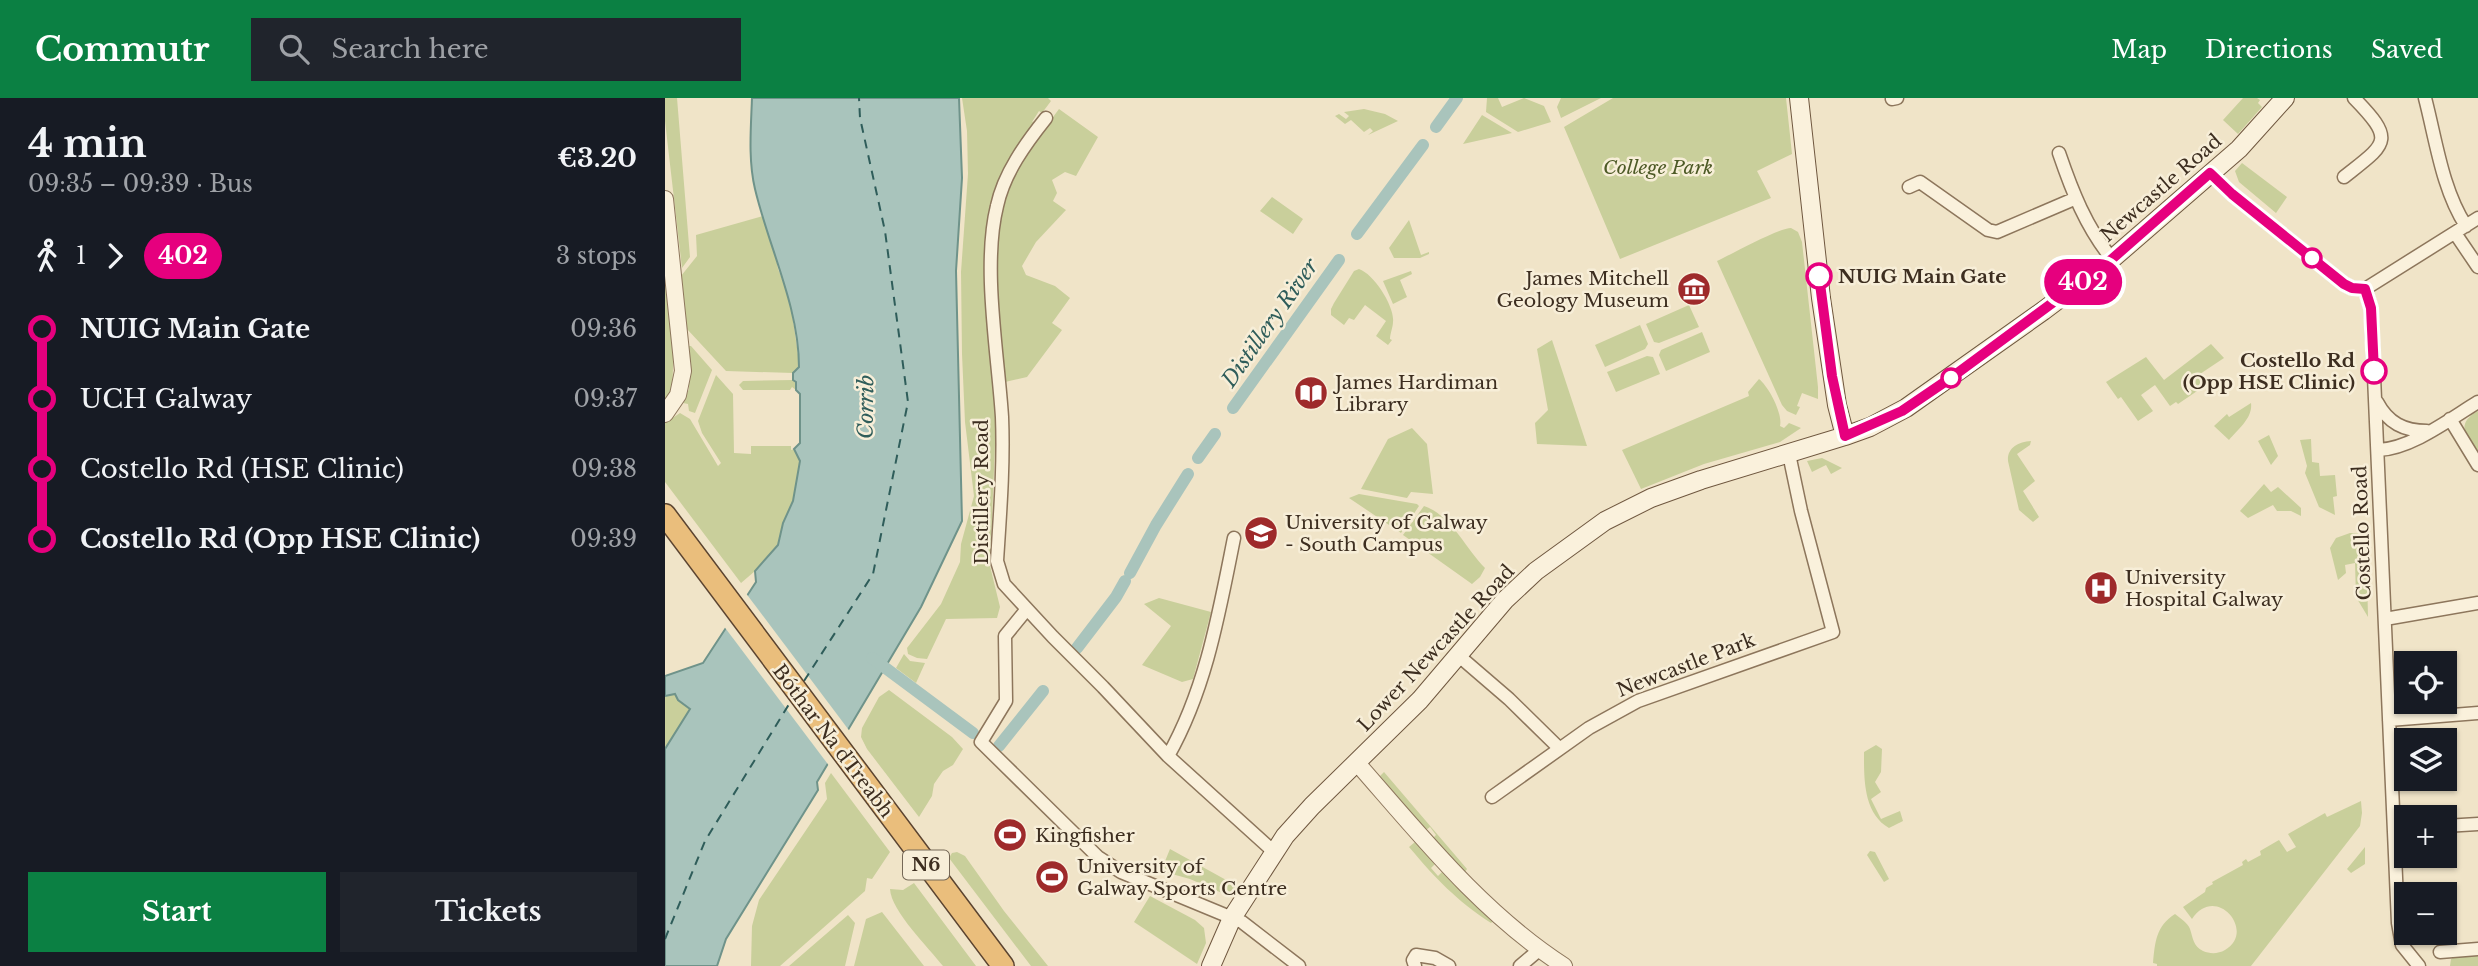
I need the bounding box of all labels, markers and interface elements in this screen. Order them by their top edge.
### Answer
search box [251,18,741,81]
text: Commutr [35,29,209,70]
icon: search [275,30,313,68]
text: Search here [331,33,489,65]
text: Map [2111,35,2167,64]
text: Directions [2205,35,2333,64]
text: Saved [2371,35,2443,64]
text: 4 min [28,120,147,167]
street label: Newcastle Road [2096,129,2226,247]
text: €3.20 [557,142,637,174]
park label: College Park [1603,156,1713,179]
text: 09:35 – 09:39 · Bus [28,170,253,198]
icon: walk [28,237,66,275]
icon: forward [96,237,134,275]
text: 402 [158,241,208,270]
text: 1 [76,242,86,270]
text: 3 stops [556,242,637,270]
unlabelled marker [2302,248,2322,268]
water label: Distillery River [1216,253,1325,393]
line badge: 402 [2043,259,2123,305]
marker: NUIG Main Gate [1806,263,1832,289]
place label: NUIG Main Gate [1838,265,2006,288]
place label: James Mitchell Geology Museum [1496,267,1669,312]
text: 402 [2058,267,2108,296]
museum icon: James Mitchell Geology Museum [1675,270,1713,308]
text: NUIG Main Gate [80,313,310,345]
text: 09:36 [570,315,637,343]
place label: Costello Rd (Opp HSE Clinic) [2183,349,2355,394]
marker: Costello Rd (Opp HSE Clinic) [2361,358,2387,384]
unlabelled marker [1941,368,1961,388]
place label: James Hardiman Library [1332,371,1498,416]
library icon: James Hardiman Library [1292,374,1330,412]
water label: Corrib [852,375,880,439]
text: UCH Galway [80,383,252,415]
text: 09:37 [574,385,637,413]
street label: Distillery Road [970,419,993,565]
text: Costello Rd (HSE Clinic) [80,453,404,485]
text: 09:38 [571,455,637,483]
street label: Costello Road [2348,465,2376,601]
place label: University of Galway - South Campus [1285,511,1488,556]
school or university icon: University of Galway - South Campus [1242,514,1280,552]
text: Costello Rd (Opp HSE Clinic) [80,523,480,555]
text: 09:39 [570,525,637,553]
street label: Lower Newcastle Road [1353,560,1519,736]
place label: University Hospital Galway [2125,566,2283,611]
hospital icon: University Hospital Galway [2082,569,2120,607]
street label: Newcastle Park [1614,628,1759,702]
map controls [2394,651,2457,945]
button: locate [2394,651,2457,714]
street label: Bóthar Na dTreabh [768,660,898,822]
button: layers [2394,728,2457,791]
button: + [2394,805,2457,868]
sports icon: Kingfisher [991,816,1029,854]
place label: Kingfisher [1035,824,1135,847]
road number: N6 [903,850,949,880]
place label: University of Galway Sports Centre [1077,855,1287,900]
sports icon: University of Galway Sports Centre [1033,858,1071,896]
button: Start [28,872,326,952]
button: Tickets [340,872,637,952]
button: − [2394,882,2457,945]

